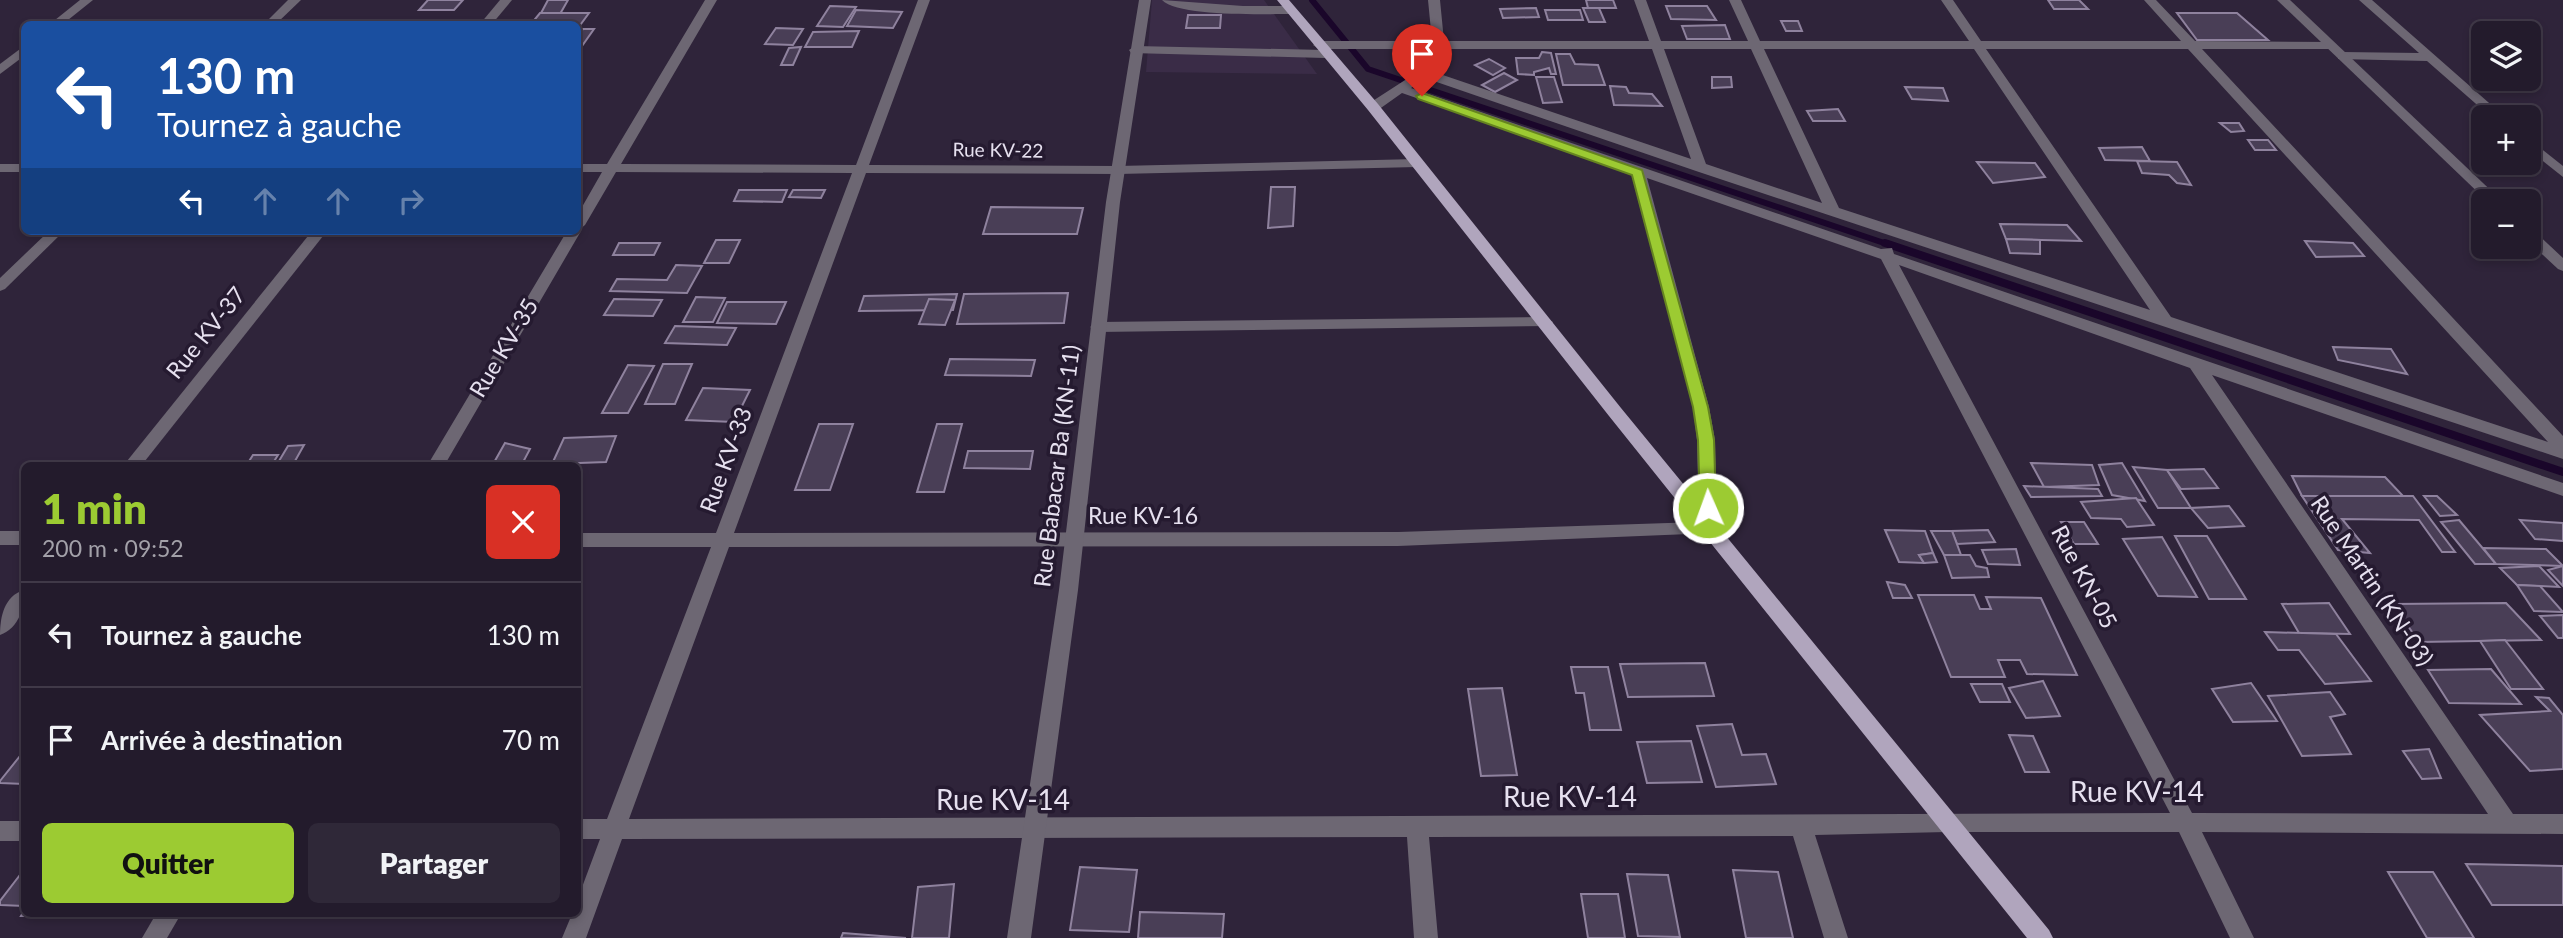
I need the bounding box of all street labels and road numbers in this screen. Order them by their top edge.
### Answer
street label: Rue KV-22 [952,137,1044,162]
street label: Rue KV-37 [160,281,251,384]
street label: Rue KV-35 [463,293,544,402]
street label: Rue Babacar Ba (KN-11) [1027,343,1085,589]
street label: Rue KV-33 [693,403,757,516]
street label: Rue Martin (KN-03) [2306,490,2440,671]
street label: Rue KV-16 [1088,501,1198,529]
street label: Rue KN-05 [2046,520,2124,633]
street label: Rue KV-14 [2070,774,2204,808]
street label: Rue KV-14 [1503,779,1637,813]
street label: Rue KV-14 [936,782,1070,816]

